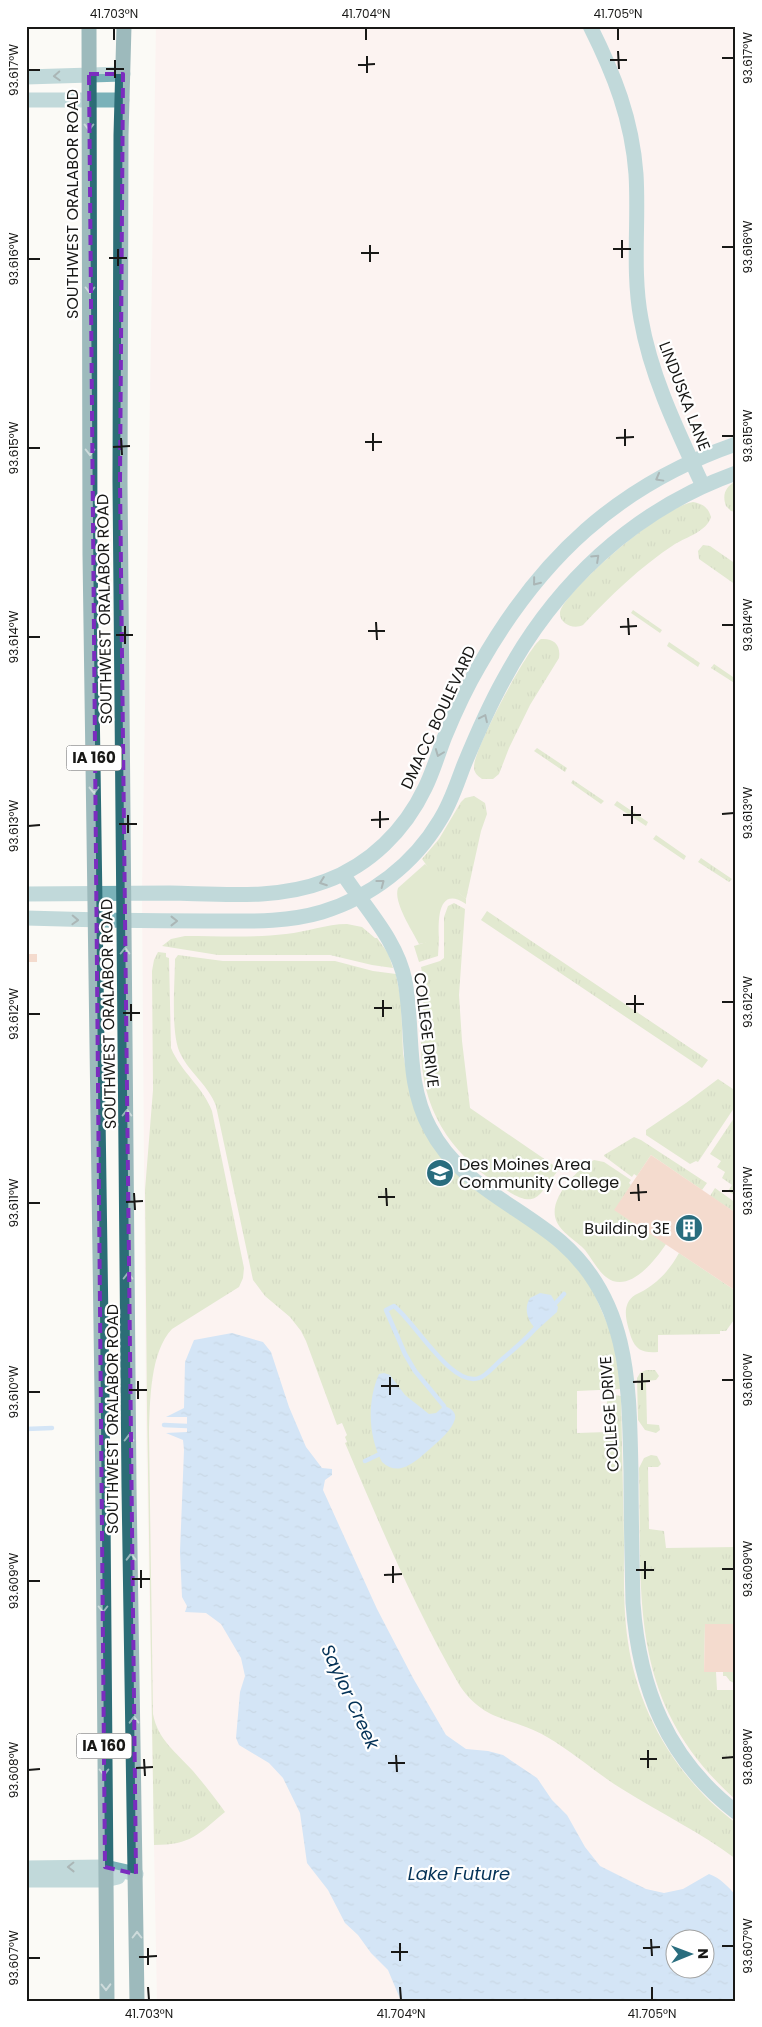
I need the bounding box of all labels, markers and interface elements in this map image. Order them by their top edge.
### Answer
text: 41.703°N [90,5,138,22]
text: 41.704°N [342,5,390,22]
text: 41.705°N [594,5,642,22]
text: 93.617°W [739,32,756,84]
text: 93.617°W [5,44,22,96]
one-way arrow [53,70,61,81]
street label: SOUTHWEST ORALABOR ROAD [61,89,84,319]
one-way arrow [84,124,94,132]
text: 93.616°W [739,220,756,273]
text: 93.616°W [5,232,22,285]
one-way arrow [84,286,95,294]
street label: LINDUSKA LANE [653,338,716,454]
text: 93.615°W [739,409,756,462]
text: 93.615°W [5,421,22,474]
one-way arrow [85,449,95,457]
one-way arrow [655,471,664,481]
street label: SOUTHWEST ORALABOR ROAD [91,494,118,724]
one-way arrow [591,555,600,564]
one-way arrow [533,576,541,585]
text: 93.614°W [739,598,756,651]
text: 93.614°W [5,610,22,663]
street label: DMACC BOULEVARD [395,642,482,793]
one-way arrow [477,715,487,724]
road number: IA 160 [66,746,122,770]
one-way arrow [434,748,445,757]
one-way arrow [89,786,99,794]
text: 93.613°W [739,787,756,839]
text: 93.613°W [5,800,22,852]
one-way arrow [319,876,328,886]
one-way arrow [375,880,385,889]
street label: SOUTHWEST ORALABOR ROAD [95,899,122,1129]
one-way arrow [72,915,79,925]
one-way arrow [170,916,178,926]
one-way arrow [120,946,130,954]
street label: COLLEGE DRIVE [408,971,445,1089]
text: 93.612°W [739,976,756,1028]
text: 93.612°W [5,988,22,1040]
one-way arrow [122,1109,132,1116]
place label: Des Moines Area Community College [459,1153,619,1194]
school or university icon: Des Moines Area Community College [425,1158,455,1188]
text: 93.611°W [739,1166,756,1216]
text: 93.611°W [5,1178,22,1228]
building icon: Building 3E [674,1213,704,1243]
place label: Building 3E [584,1217,670,1240]
one-way arrow [123,1271,133,1279]
street label: SOUTHWEST ORALABOR ROAD [101,1304,124,1534]
text: 93.610°W [739,1353,756,1406]
street label: COLLEGE DRIVE [594,1355,625,1473]
text: 93.610°W [5,1365,22,1418]
one-way arrow [124,1434,134,1442]
text: 93.609°W [739,1540,756,1597]
text: 93.609°W [5,1552,22,1609]
one-way arrow [125,1553,136,1561]
one-way arrow [98,1606,108,1614]
water label: Saylor Creek [315,1640,386,1754]
one-way arrow [129,1715,139,1723]
text: 93.608°W [739,1728,756,1785]
road number: IA 160 [76,1734,132,1758]
text: 93.608°W [5,1741,22,1798]
one-way arrow [99,1768,109,1776]
water label: Lake Future [408,1861,510,1886]
one-way arrow [66,1862,74,1872]
text: 93.607°W [739,1918,756,1974]
text: 93.607°W [5,1930,22,1986]
one-way arrow [132,1930,142,1938]
north arrow [664,1930,714,1980]
text: N [693,1948,713,1959]
one-way arrow [101,1984,111,1991]
text: 41.703°N [125,2005,173,2022]
text: 41.704°N [377,2005,425,2022]
text: 41.705°N [628,2005,676,2022]

